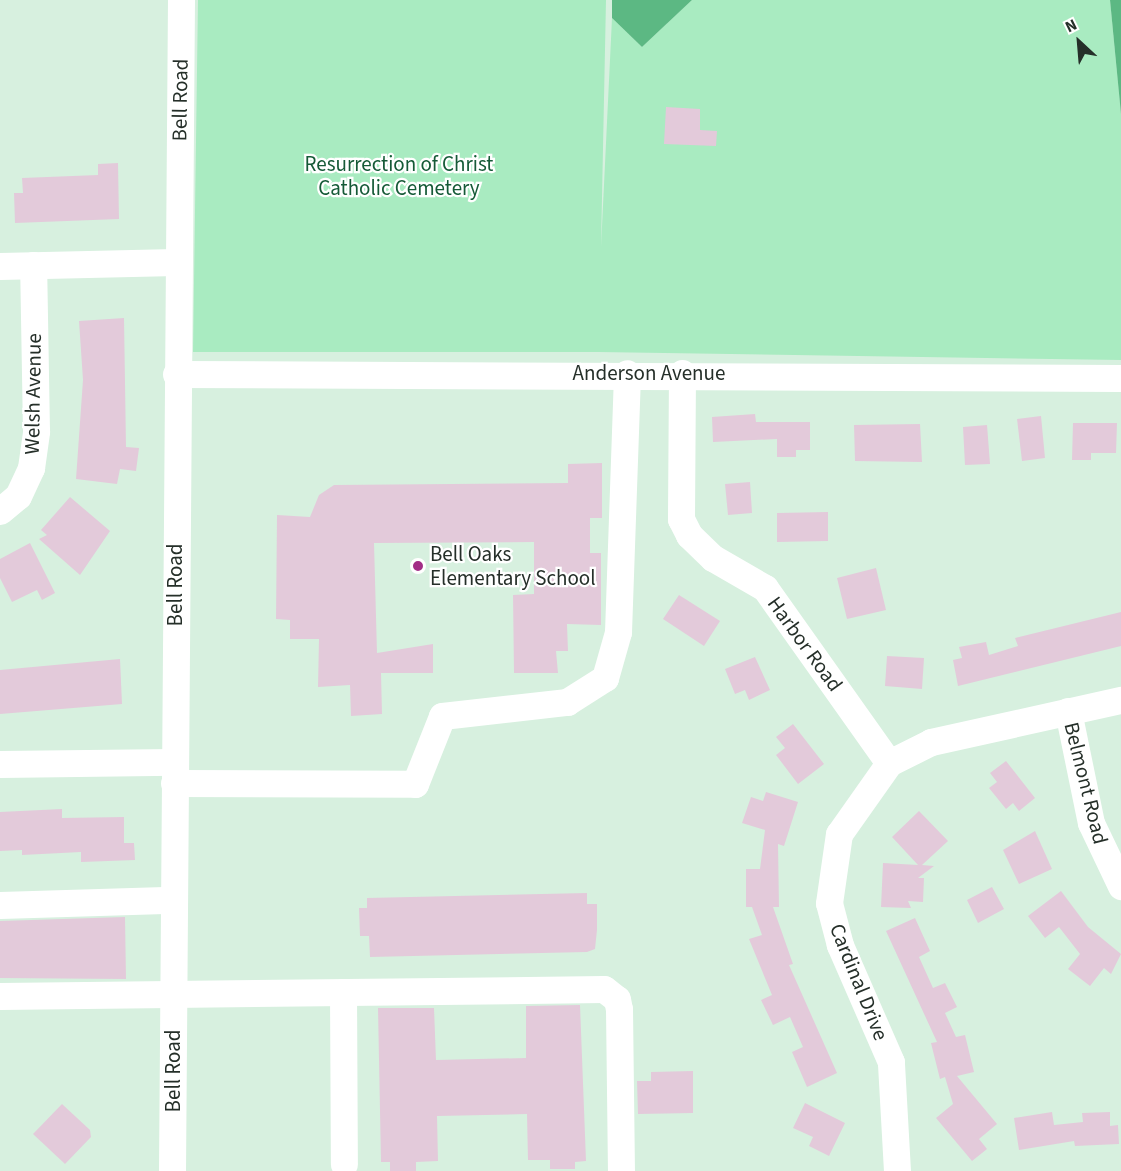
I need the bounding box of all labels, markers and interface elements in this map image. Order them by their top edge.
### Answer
north arrow [1049,12,1109,72]
text: N [1061,14,1081,38]
street label: Bell Road [167,58,193,142]
park label: Resurrection of Christ Catholic Cemetery [305,151,493,201]
street label: Welsh Avenue [19,333,47,455]
street label: Anderson Avenue [573,360,725,386]
place label: Bell Oaks Elementary School [430,541,596,591]
street label: Bell Road [162,544,188,626]
marker: Bell Oaks Elementary School [411,559,425,573]
street label: Harbor Road [762,592,848,696]
street label: Belmont Road [1059,719,1113,847]
street label: Cardinal Drive [824,920,894,1044]
street label: Bell Road [160,1030,186,1112]

